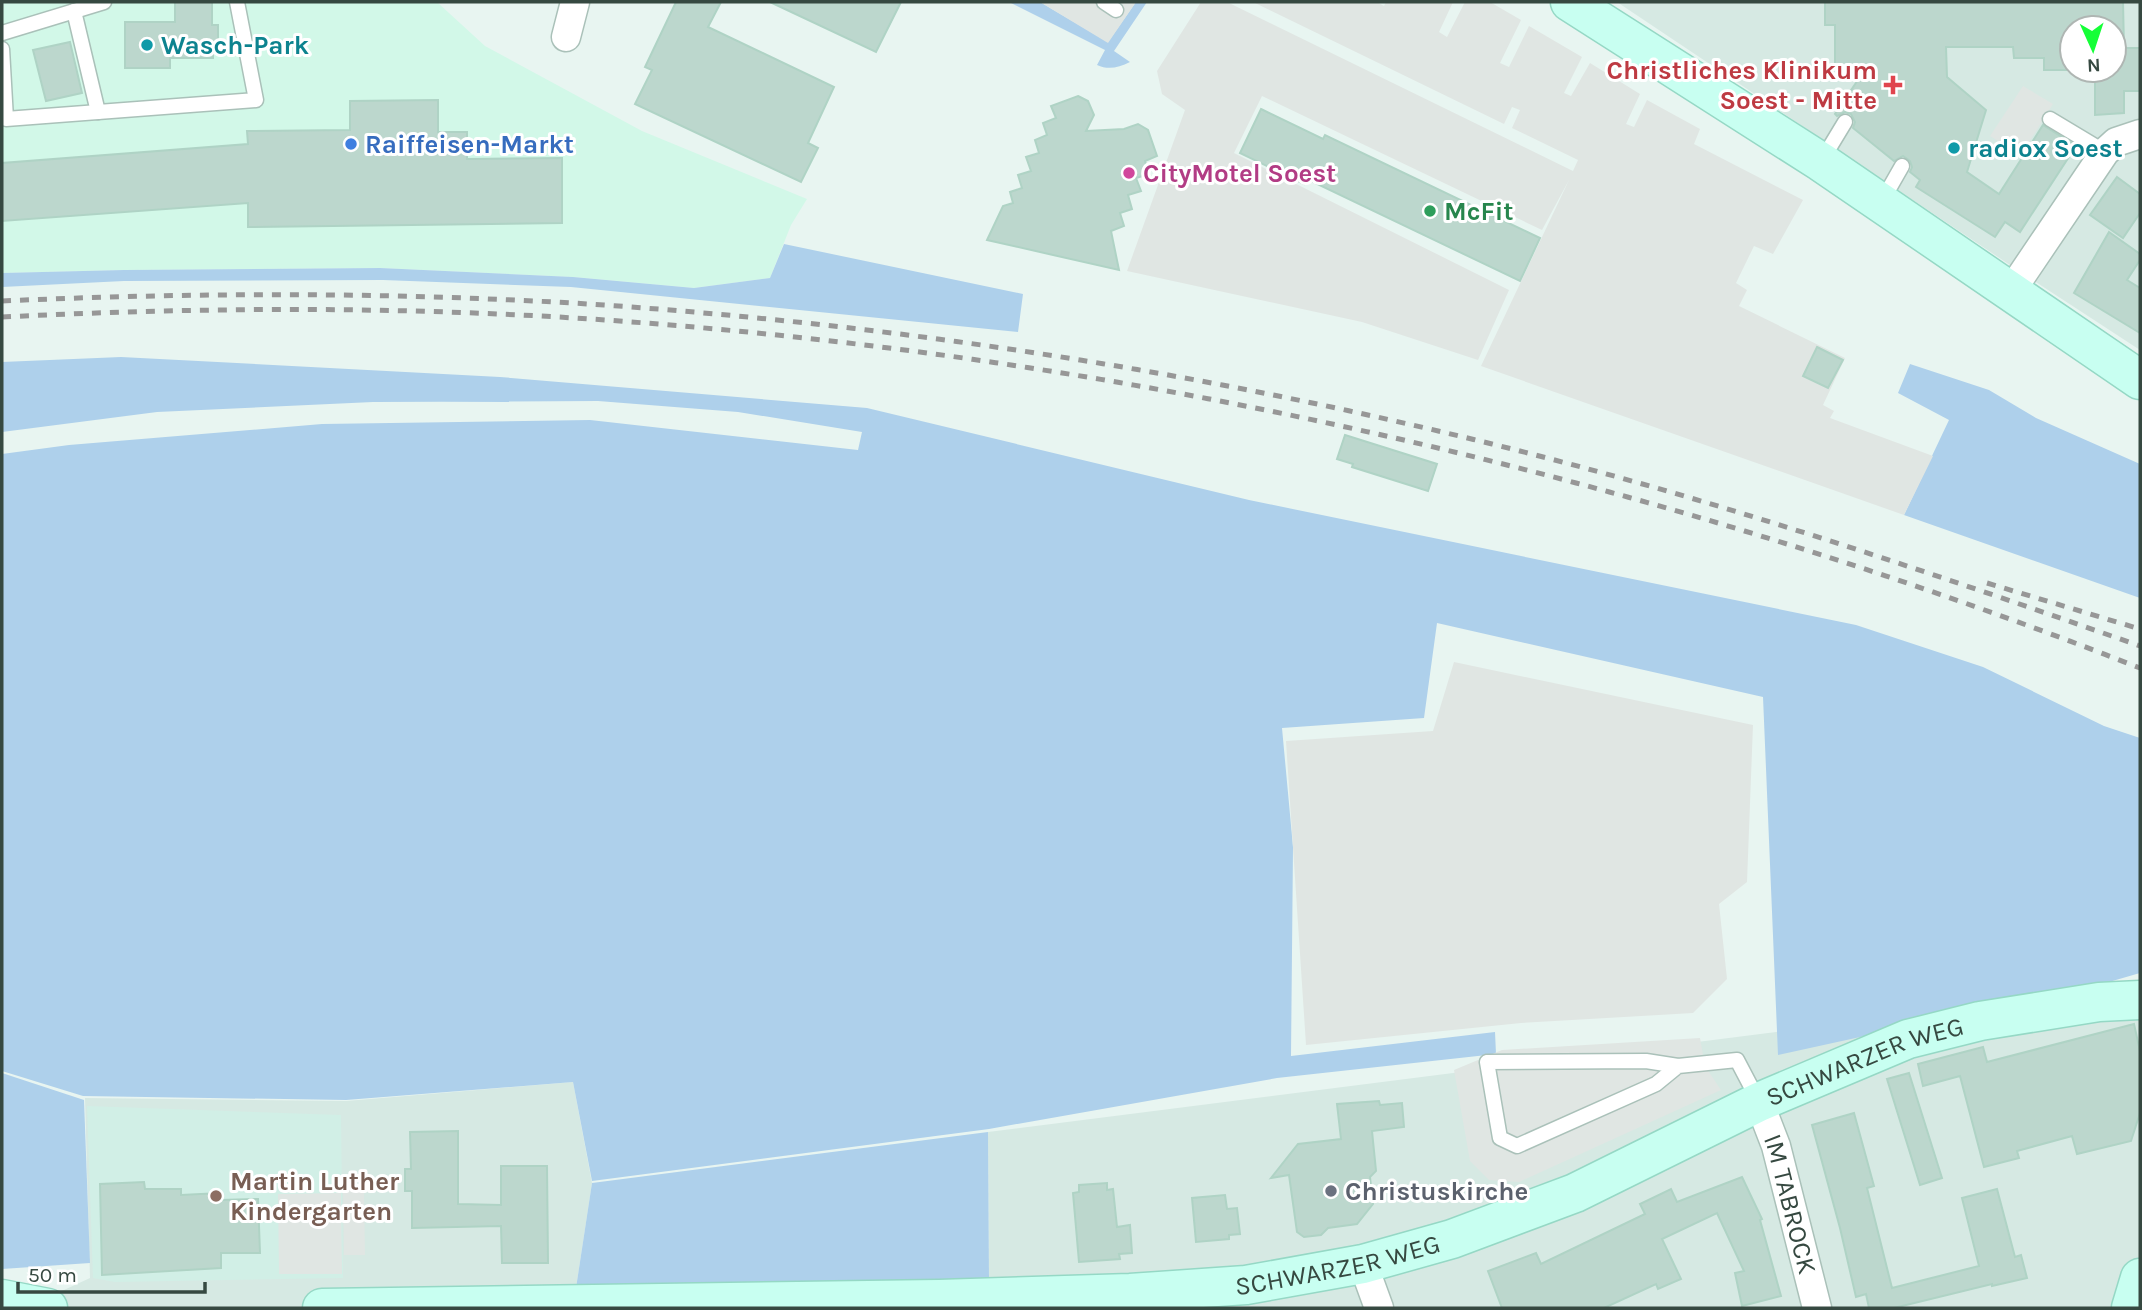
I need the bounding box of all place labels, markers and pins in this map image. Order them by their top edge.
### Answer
place label: Wasch-Park [161,30,309,61]
marker: Wasch-Park [139,37,155,53]
place label: Christliches Klinikum Soest - Mitte [1607,55,1877,116]
marker: Christliches Klinikum Soest - Mitte [1883,75,1903,95]
place label: Raiffeisen-Markt [365,129,574,160]
place label: radiox Soest [1968,133,2123,164]
marker: Raiffeisen-Markt [343,136,359,152]
marker: radiox Soest [1946,140,1962,156]
place label: CityMotel Soest [1143,158,1336,189]
marker: CityMotel Soest [1121,165,1137,181]
place label: McFit [1444,196,1514,227]
marker: McFit [1422,203,1438,219]
place label: Martin Luther Kindergarten [230,1166,400,1227]
place label: Christuskirche [1345,1176,1528,1207]
marker: Christuskirche [1323,1183,1339,1199]
marker: Martin Luther Kindergarten [208,1188,224,1204]

